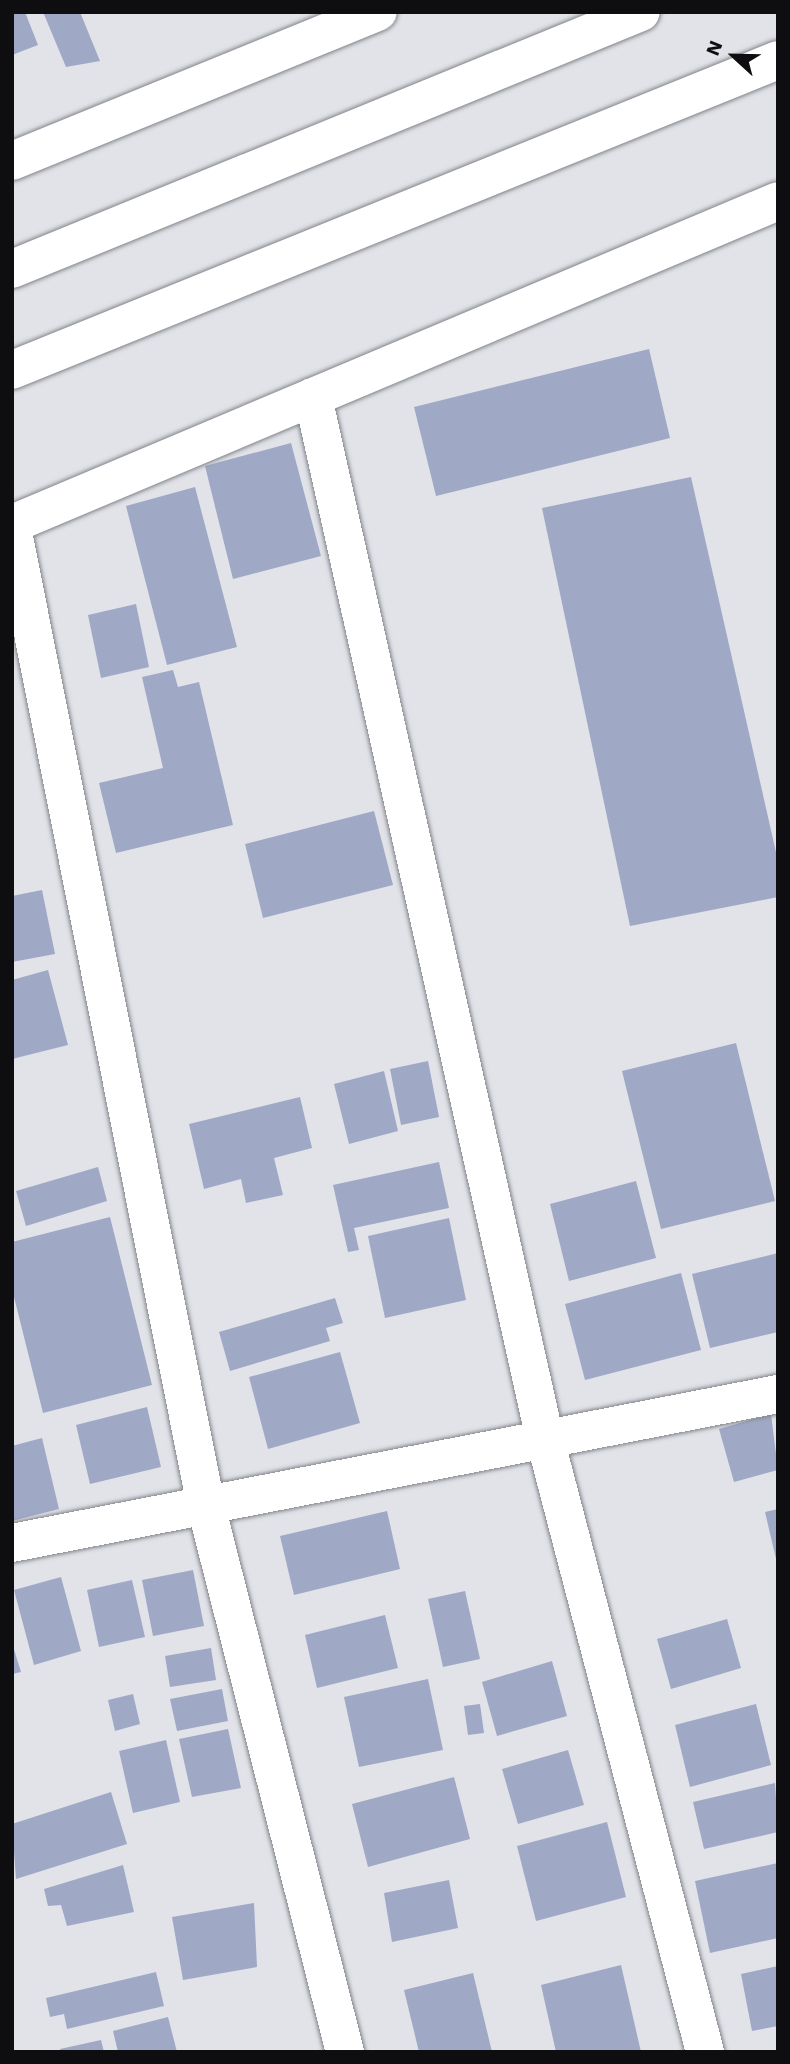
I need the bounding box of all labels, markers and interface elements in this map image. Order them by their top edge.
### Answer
north arrow [699,21,769,91]
text: N [701,37,727,59]

